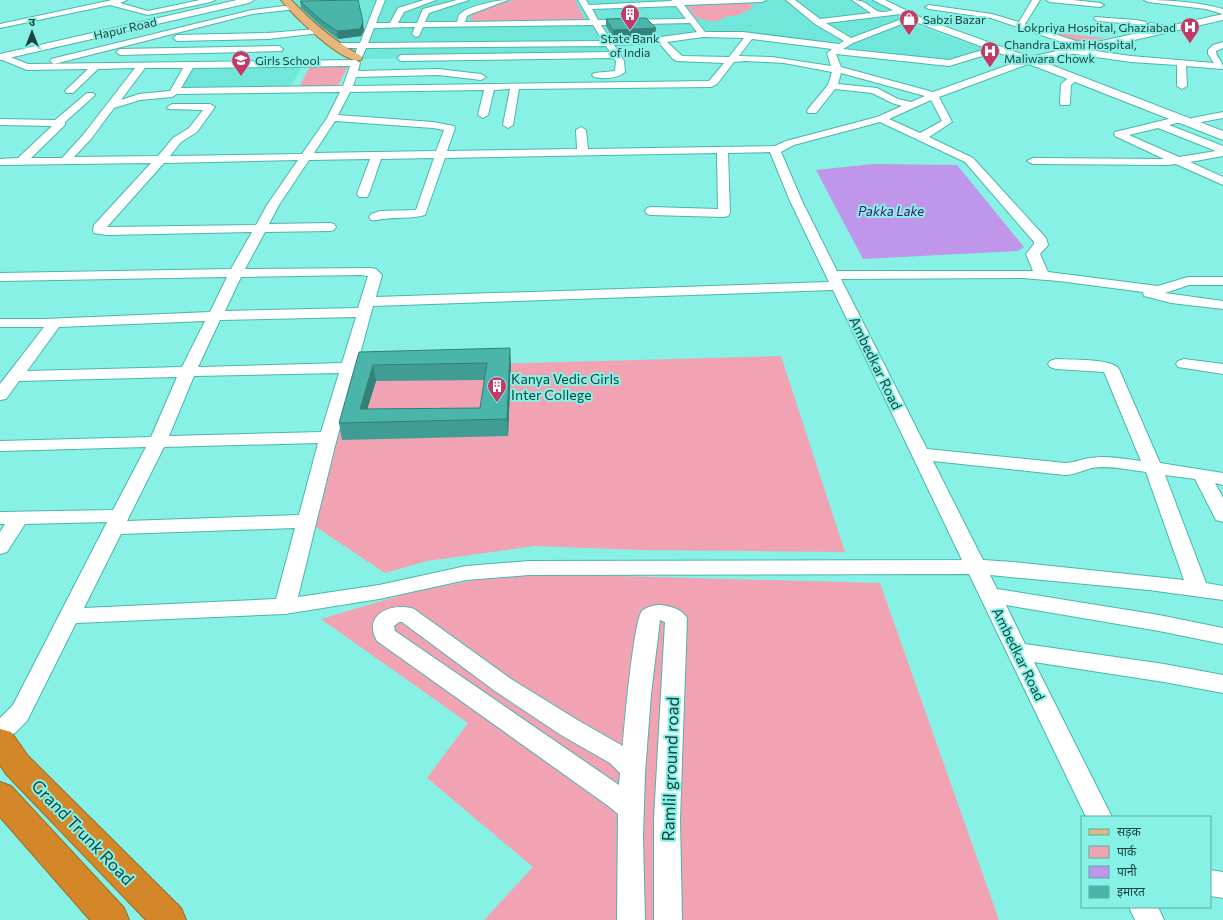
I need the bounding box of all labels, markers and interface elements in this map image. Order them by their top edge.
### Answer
building icon: State Bank of India [619,3,641,31]
shop icon: Sabzi Bazar [898,8,920,36]
north arrow [12,12,52,52]
place label: Sabzi Bazar [923,12,986,26]
street label: Hapur Road [92,14,158,42]
text: उ [29,15,36,28]
hospital icon: Lokpriya Hospital, Ghaziabad [1179,16,1201,44]
place label: Lokpriya Hospital, Ghaziabad [1017,20,1176,34]
place label: State Bank of India [601,31,660,59]
place label: Chandra Laxmi Hospital, Maliwara Chowk [1004,37,1137,65]
hospital icon: Chandra Laxmi Hospital, Maliwara Chowk [979,40,1001,68]
school or university icon: Girls School [230,49,252,77]
place label: Girls School [255,53,320,67]
water label: Pakka Lake [858,203,924,219]
street label: Ambedkar Road [846,314,906,412]
place label: Kanya Vedic Girls Inter College [511,370,619,403]
building icon: Kanya Vedic Girls Inter College [486,375,508,403]
street label: Ambedkar Road [989,605,1049,703]
street label: Ramlil ground road [657,696,683,842]
street label: Grand Trunk Road [27,775,139,889]
legend [1081,816,1211,908]
text: सड़क [1117,824,1142,839]
text: पार्क [1117,844,1137,858]
text: पानी [1117,864,1138,878]
text: इमारत [1117,884,1146,899]

